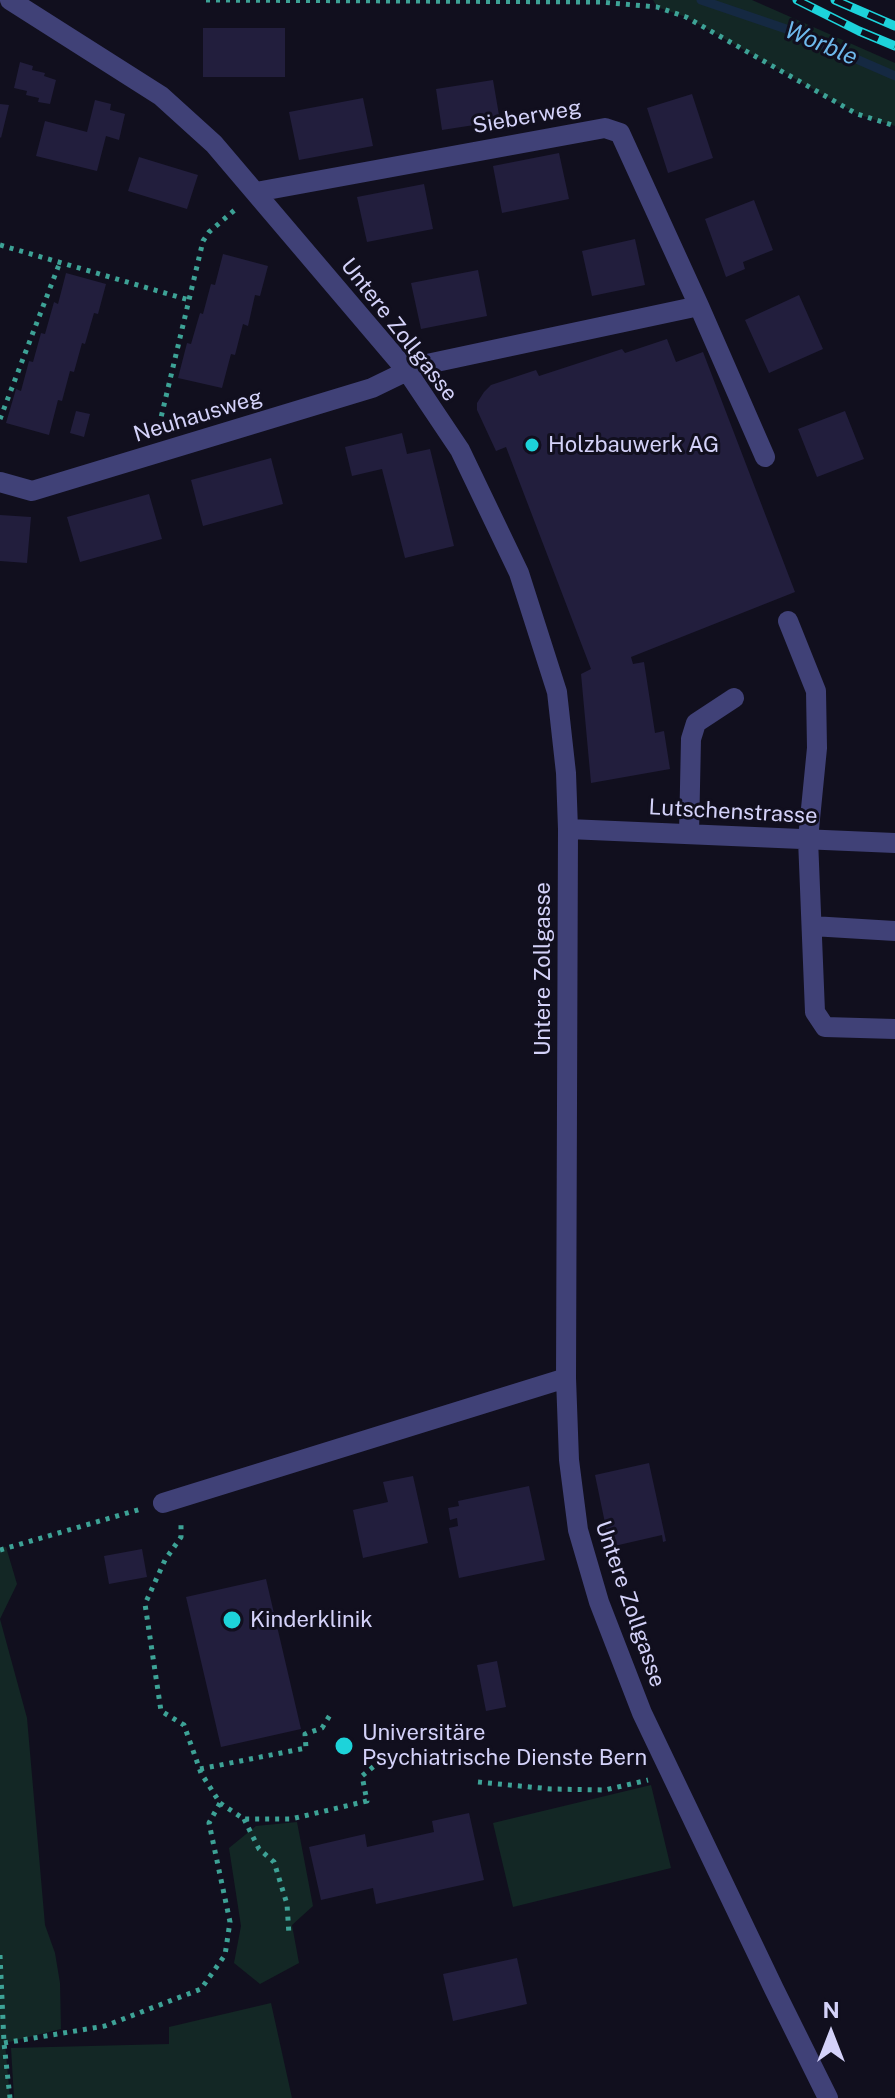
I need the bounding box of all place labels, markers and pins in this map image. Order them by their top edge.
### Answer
place label: Holzbauwerk AG [548,432,719,458]
marker: Holzbauwerk AG [523,436,541,454]
place label: Kinderklinik [250,1607,373,1633]
marker: Kinderklinik [221,1609,243,1631]
place label: Universitäre Psychiatrische Dienste Bern [362,1720,647,1772]
marker: Universitäre Psychiatrische Dienste Bern [333,1735,355,1757]

